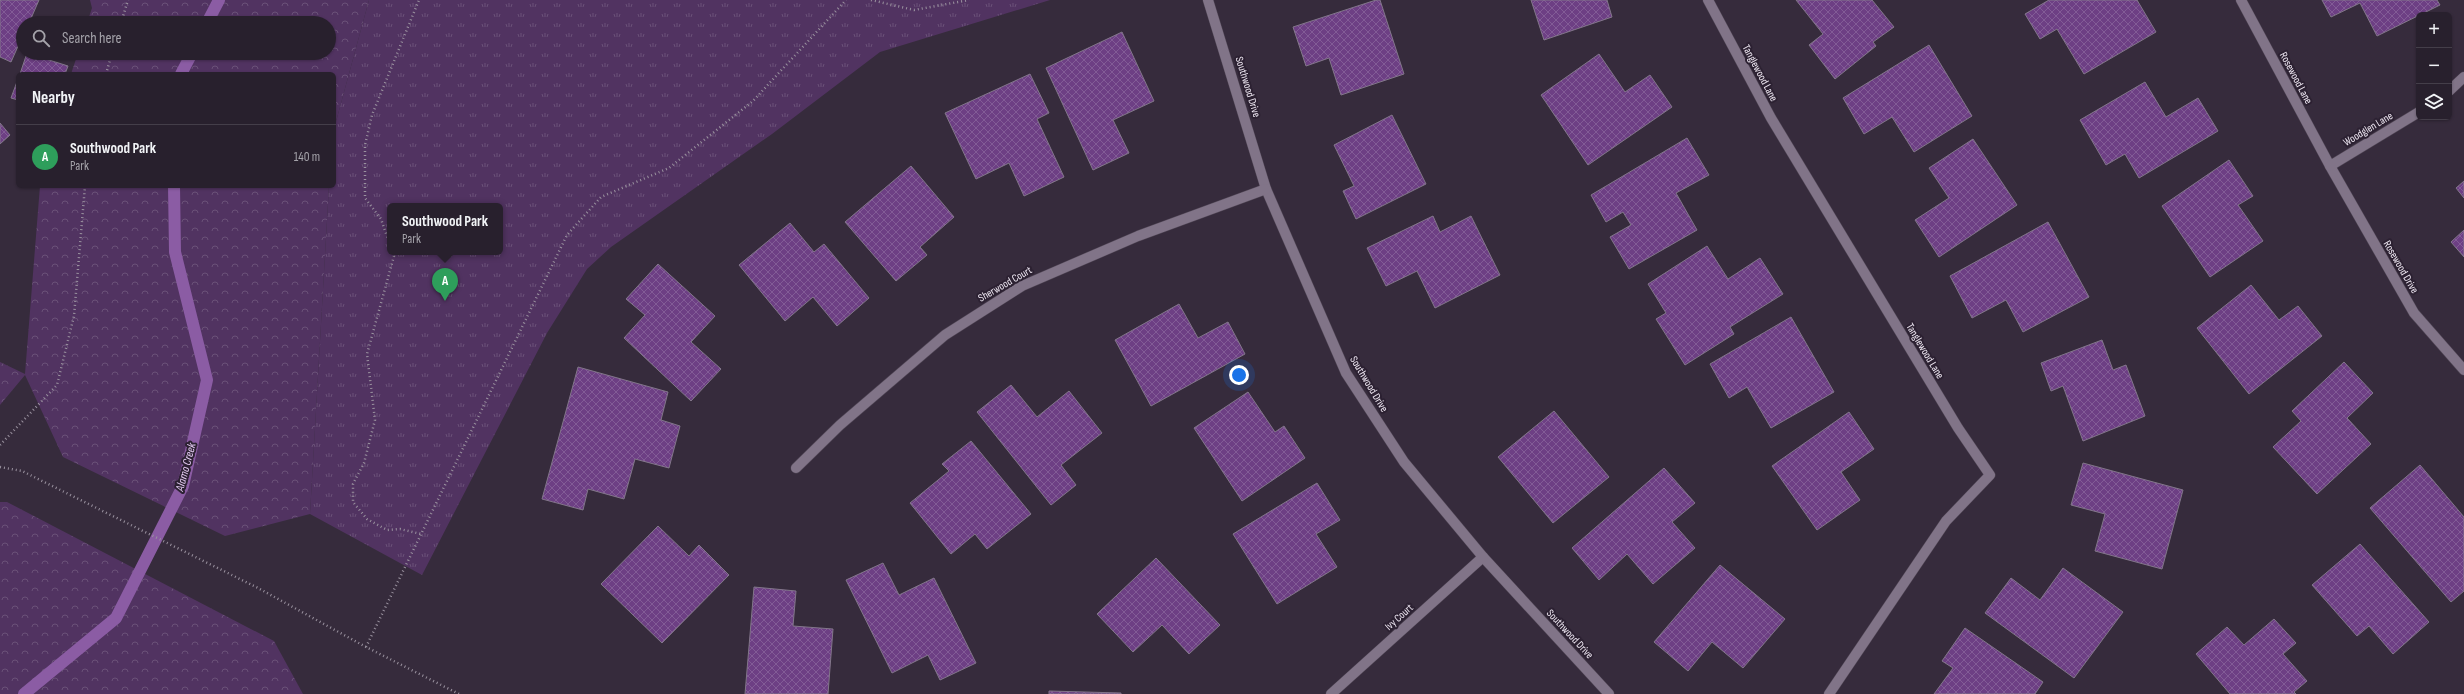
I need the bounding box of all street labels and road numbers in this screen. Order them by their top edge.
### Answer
street label: Tanglewood Lane [1740,42,1780,104]
street label: Rosewood Lane [2277,50,2315,106]
street label: Southwood Drive [1233,55,1263,119]
street label: Woodglen Lane [2341,109,2395,149]
street label: Rosewood Drive [2381,238,2421,296]
street label: Sherwood Court [976,263,1035,305]
street label: Tanglewood Lane [1903,321,1947,381]
street label: Southwood Drive [1347,354,1391,414]
street label: Ivy Court [1382,601,1416,633]
street label: Southwood Drive [1544,607,1596,661]

